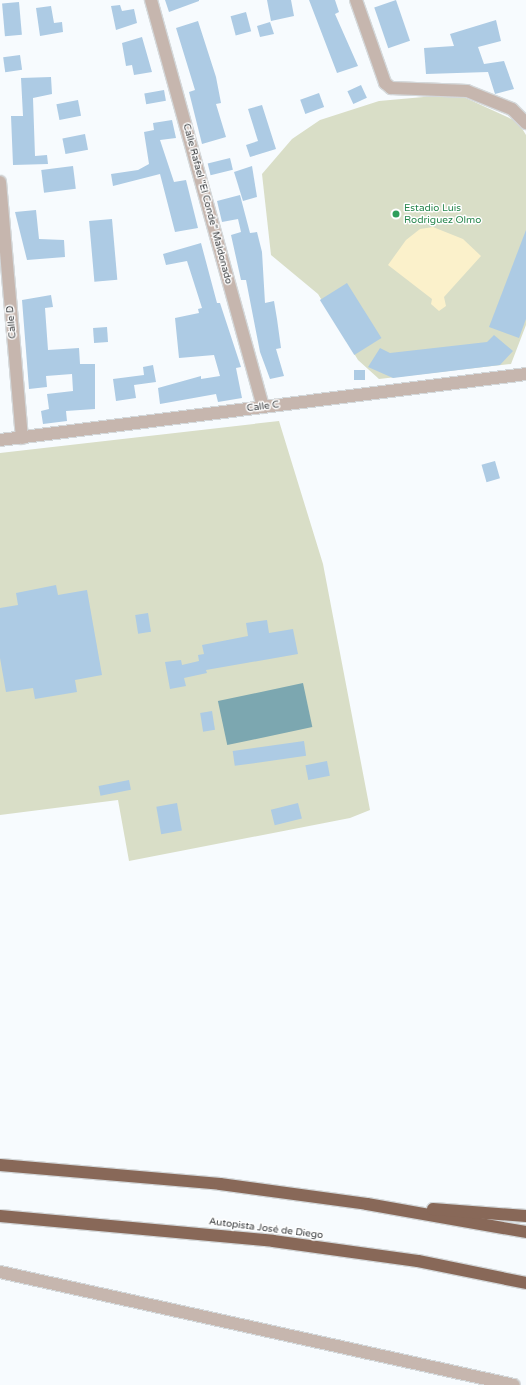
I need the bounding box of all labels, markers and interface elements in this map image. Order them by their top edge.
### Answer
street label: Calle Rafael "El Conde" Maldonado [180,122,234,286]
place label: Estadio Luis Rodriguez Olmo [404,202,481,226]
marker: Estadio Luis Rodriguez Olmo [391,209,401,219]
street label: Calle D [5,305,19,339]
street label: Calle C [246,399,280,415]
street label: Autopista José de Diego [208,1216,324,1242]

